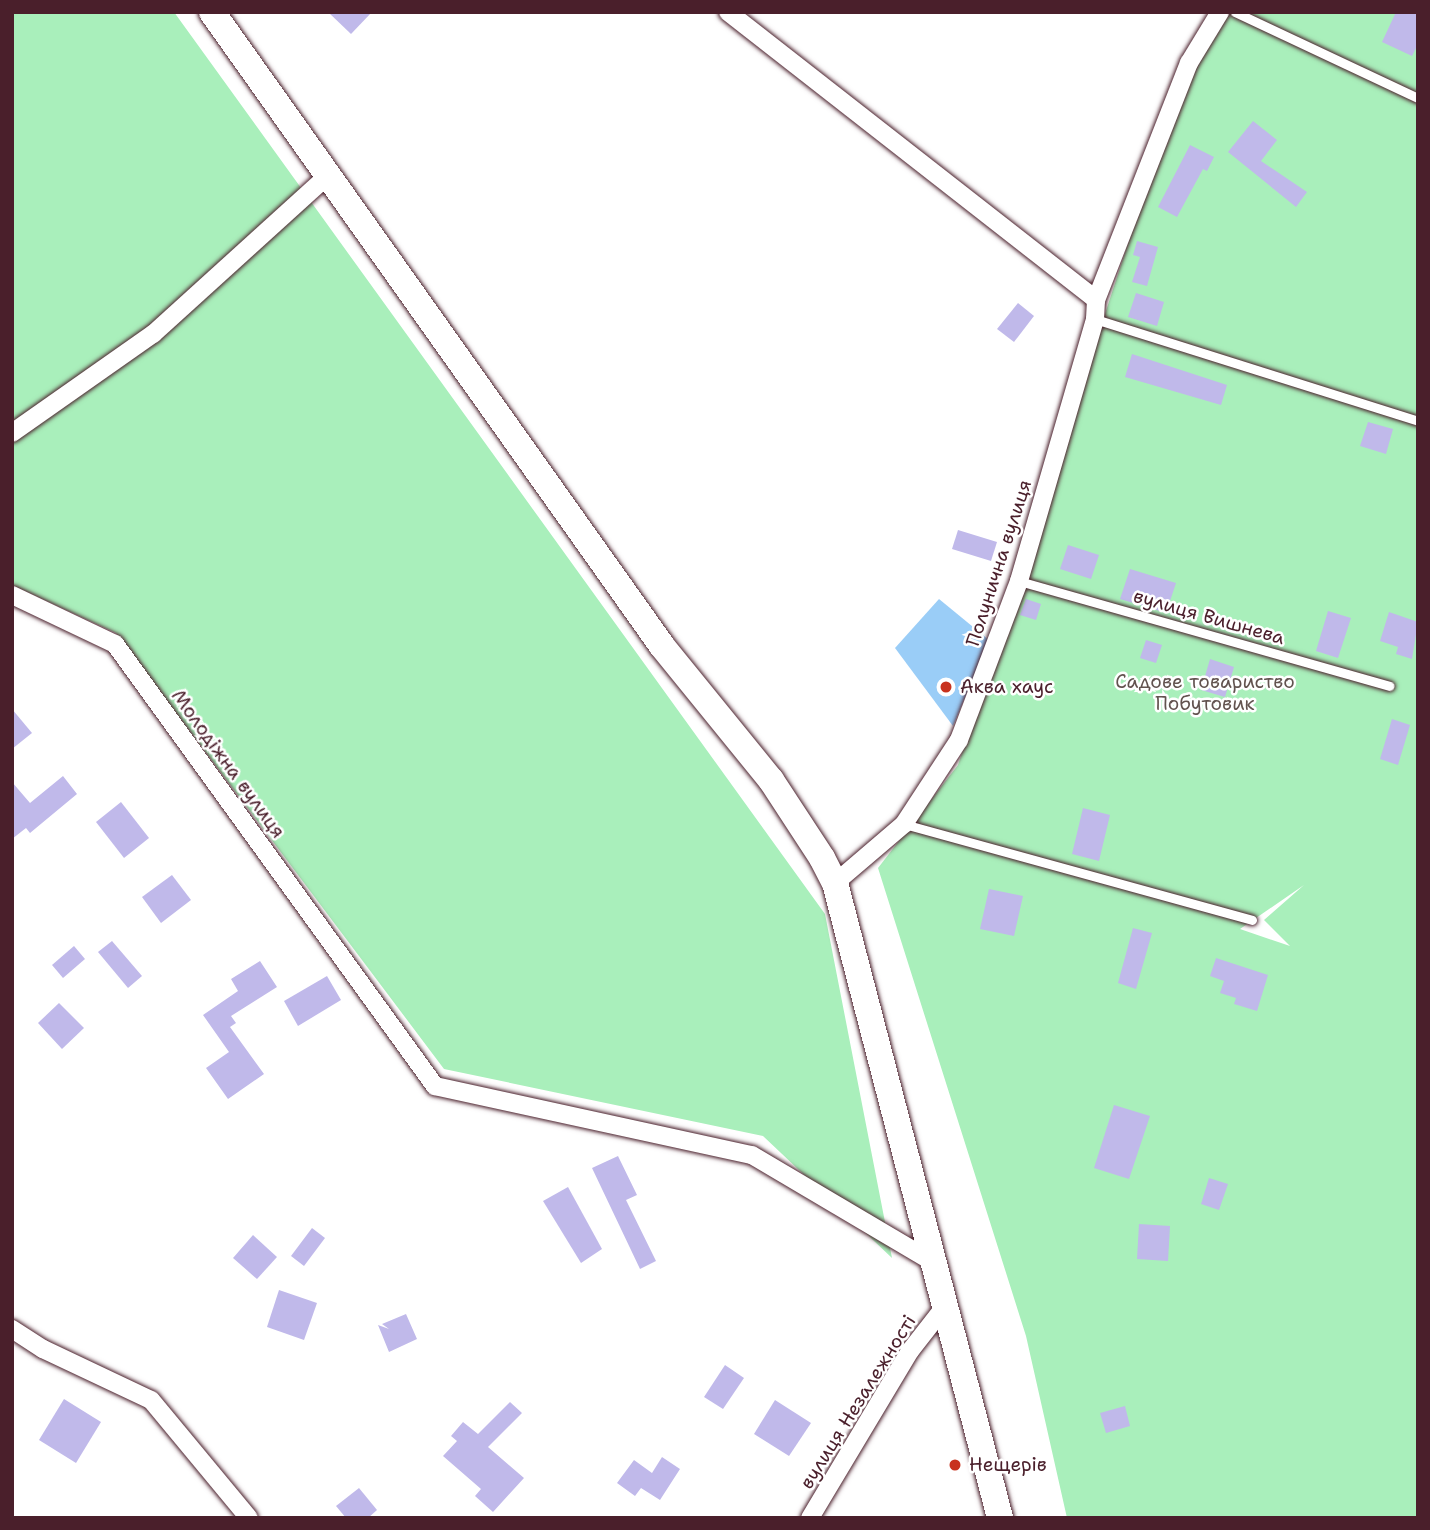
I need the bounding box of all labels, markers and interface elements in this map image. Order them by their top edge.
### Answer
street label: Полунична вулиця [961,477,1037,649]
street label: вулиця Вишнева [1131,584,1287,650]
park label: Садове товариство Побутовик [1115,671,1295,715]
place label: Аква хаус [960,676,1054,698]
marker: Аква хаус [938,679,954,695]
street label: Молодіжна вулиця [166,685,290,843]
street label: вулиця Незалежності [795,1311,921,1493]
place label: Нещерів [969,1454,1047,1476]
marker: Нещерів [947,1457,963,1473]

